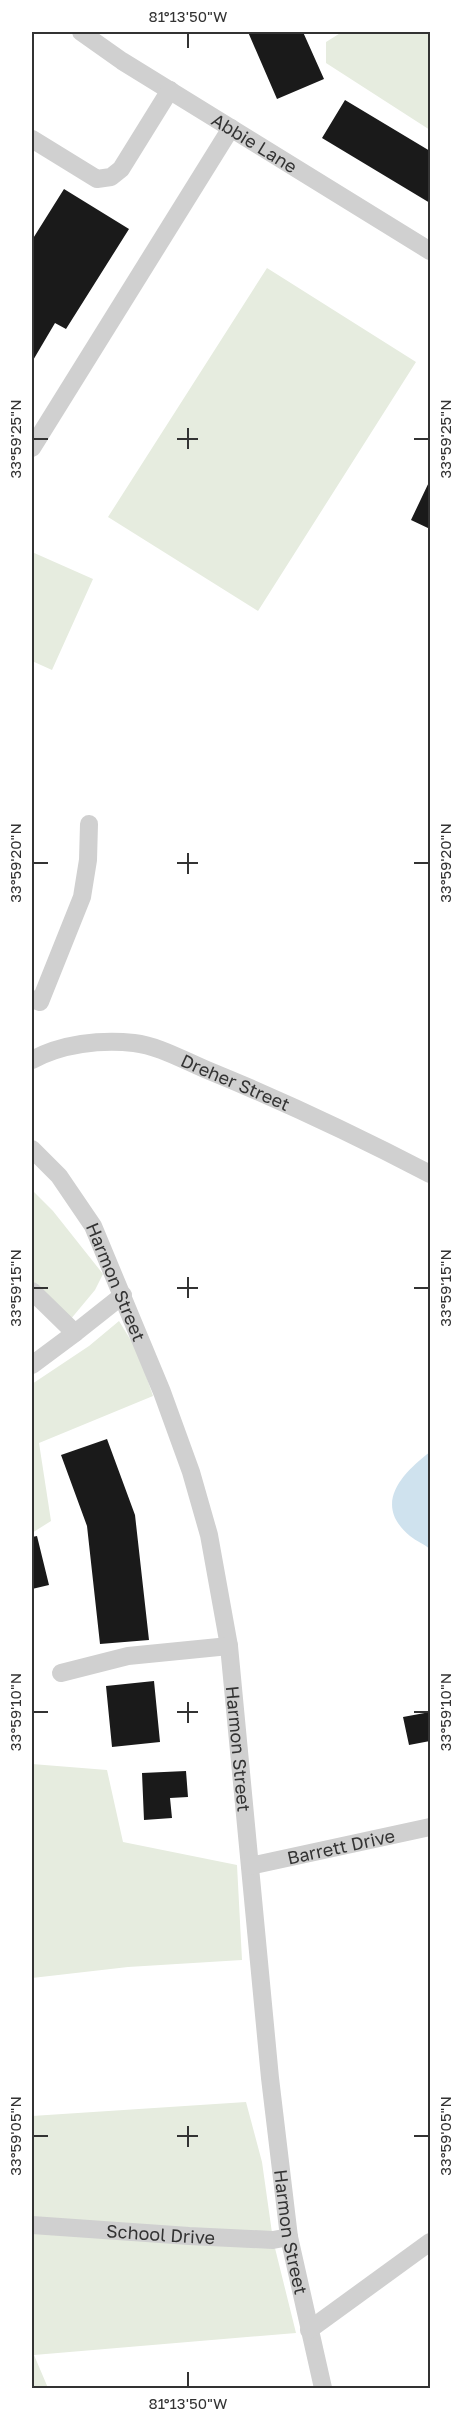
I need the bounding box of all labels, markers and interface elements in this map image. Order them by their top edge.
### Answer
text: 81°13'50"W [149,7,227,25]
street label: Abbie Lane [208,108,301,177]
text: 33°59'25"N [6,399,24,479]
text: 33°59'25"N [436,399,454,479]
text: 33°59'20"N [6,823,24,903]
text: 33°59'20"N [436,823,454,903]
street label: Dreher Street [178,1049,293,1115]
street label: Harmon Street [82,1219,151,1344]
text: 33°59'15"N [6,1249,24,1327]
text: 33°59'15"N [436,1249,454,1327]
text: 33°59'10"N [6,1673,24,1751]
text: 33°59'10"N [436,1673,454,1751]
street label: Harmon Street [222,1685,256,1813]
street label: Barrett Drive [285,1824,397,1869]
text: 33°59'05"N [6,2096,24,2176]
text: 33°59'05"N [436,2096,454,2176]
street label: Harmon Street [270,2168,313,2296]
street label: School Drive [106,2219,216,2248]
text: 81°13'50"W [149,2394,227,2412]

